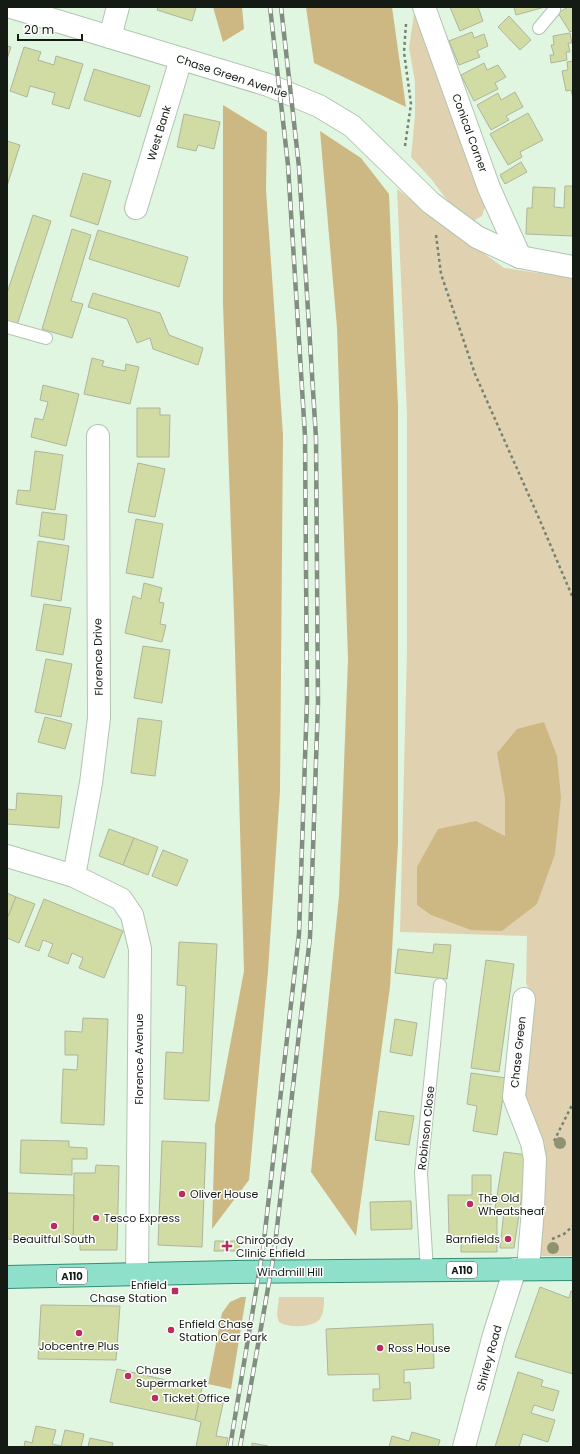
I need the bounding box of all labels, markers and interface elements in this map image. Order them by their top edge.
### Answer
scale bar [18,16,82,42]
text: 20 m [24,21,54,38]
street label: Chase Green Avenue [174,50,290,102]
street label: Conical Corner [448,91,492,175]
street label: West Bank [143,103,175,163]
street label: Florence Drive [89,618,107,696]
street label: Florence Avenue [131,1013,147,1105]
street label: Chase Green [506,1015,530,1089]
street label: Robinson Close [414,1085,438,1171]
place label: Oliver House [190,1186,259,1202]
marker: Oliver House [177,1189,187,1199]
place label: The Old Wheatsheaf [478,1190,545,1219]
marker: The Old Wheatsheaf [465,1199,475,1209]
place label: Tesco Express [104,1210,180,1226]
marker: Tesco Express [91,1213,101,1223]
marker: Beauitful South [49,1221,59,1231]
place label: Beauitful South [13,1231,95,1247]
place label: Barnfields [446,1231,500,1247]
place label: Chiropody Clinic Enfield [236,1232,305,1261]
marker: Barnfields [503,1234,513,1244]
marker: Chiropody Clinic Enfield [221,1240,233,1252]
road number: A110 [447,1262,477,1278]
street label: Windmill Hill [257,1264,323,1280]
road number: A110 [57,1268,87,1284]
place label: Enfield Chase Station [90,1277,167,1306]
marker: Enfield Chase Station [170,1286,180,1296]
place label: Enfield Chase Station Car Park [179,1316,267,1345]
street label: Shirley Road [473,1323,505,1393]
marker: Enfield Chase Station Car Park [166,1325,176,1335]
marker: Jobcentre Plus [74,1328,84,1338]
place label: Jobcentre Plus [39,1338,120,1354]
place label: Ross House [388,1340,451,1356]
marker: Ross House [375,1343,385,1353]
place label: Chase Supermarket [136,1362,207,1391]
marker: Chase Supermarket [123,1371,133,1381]
place label: Ticket Office [163,1390,230,1406]
marker: Ticket Office [150,1393,160,1403]

